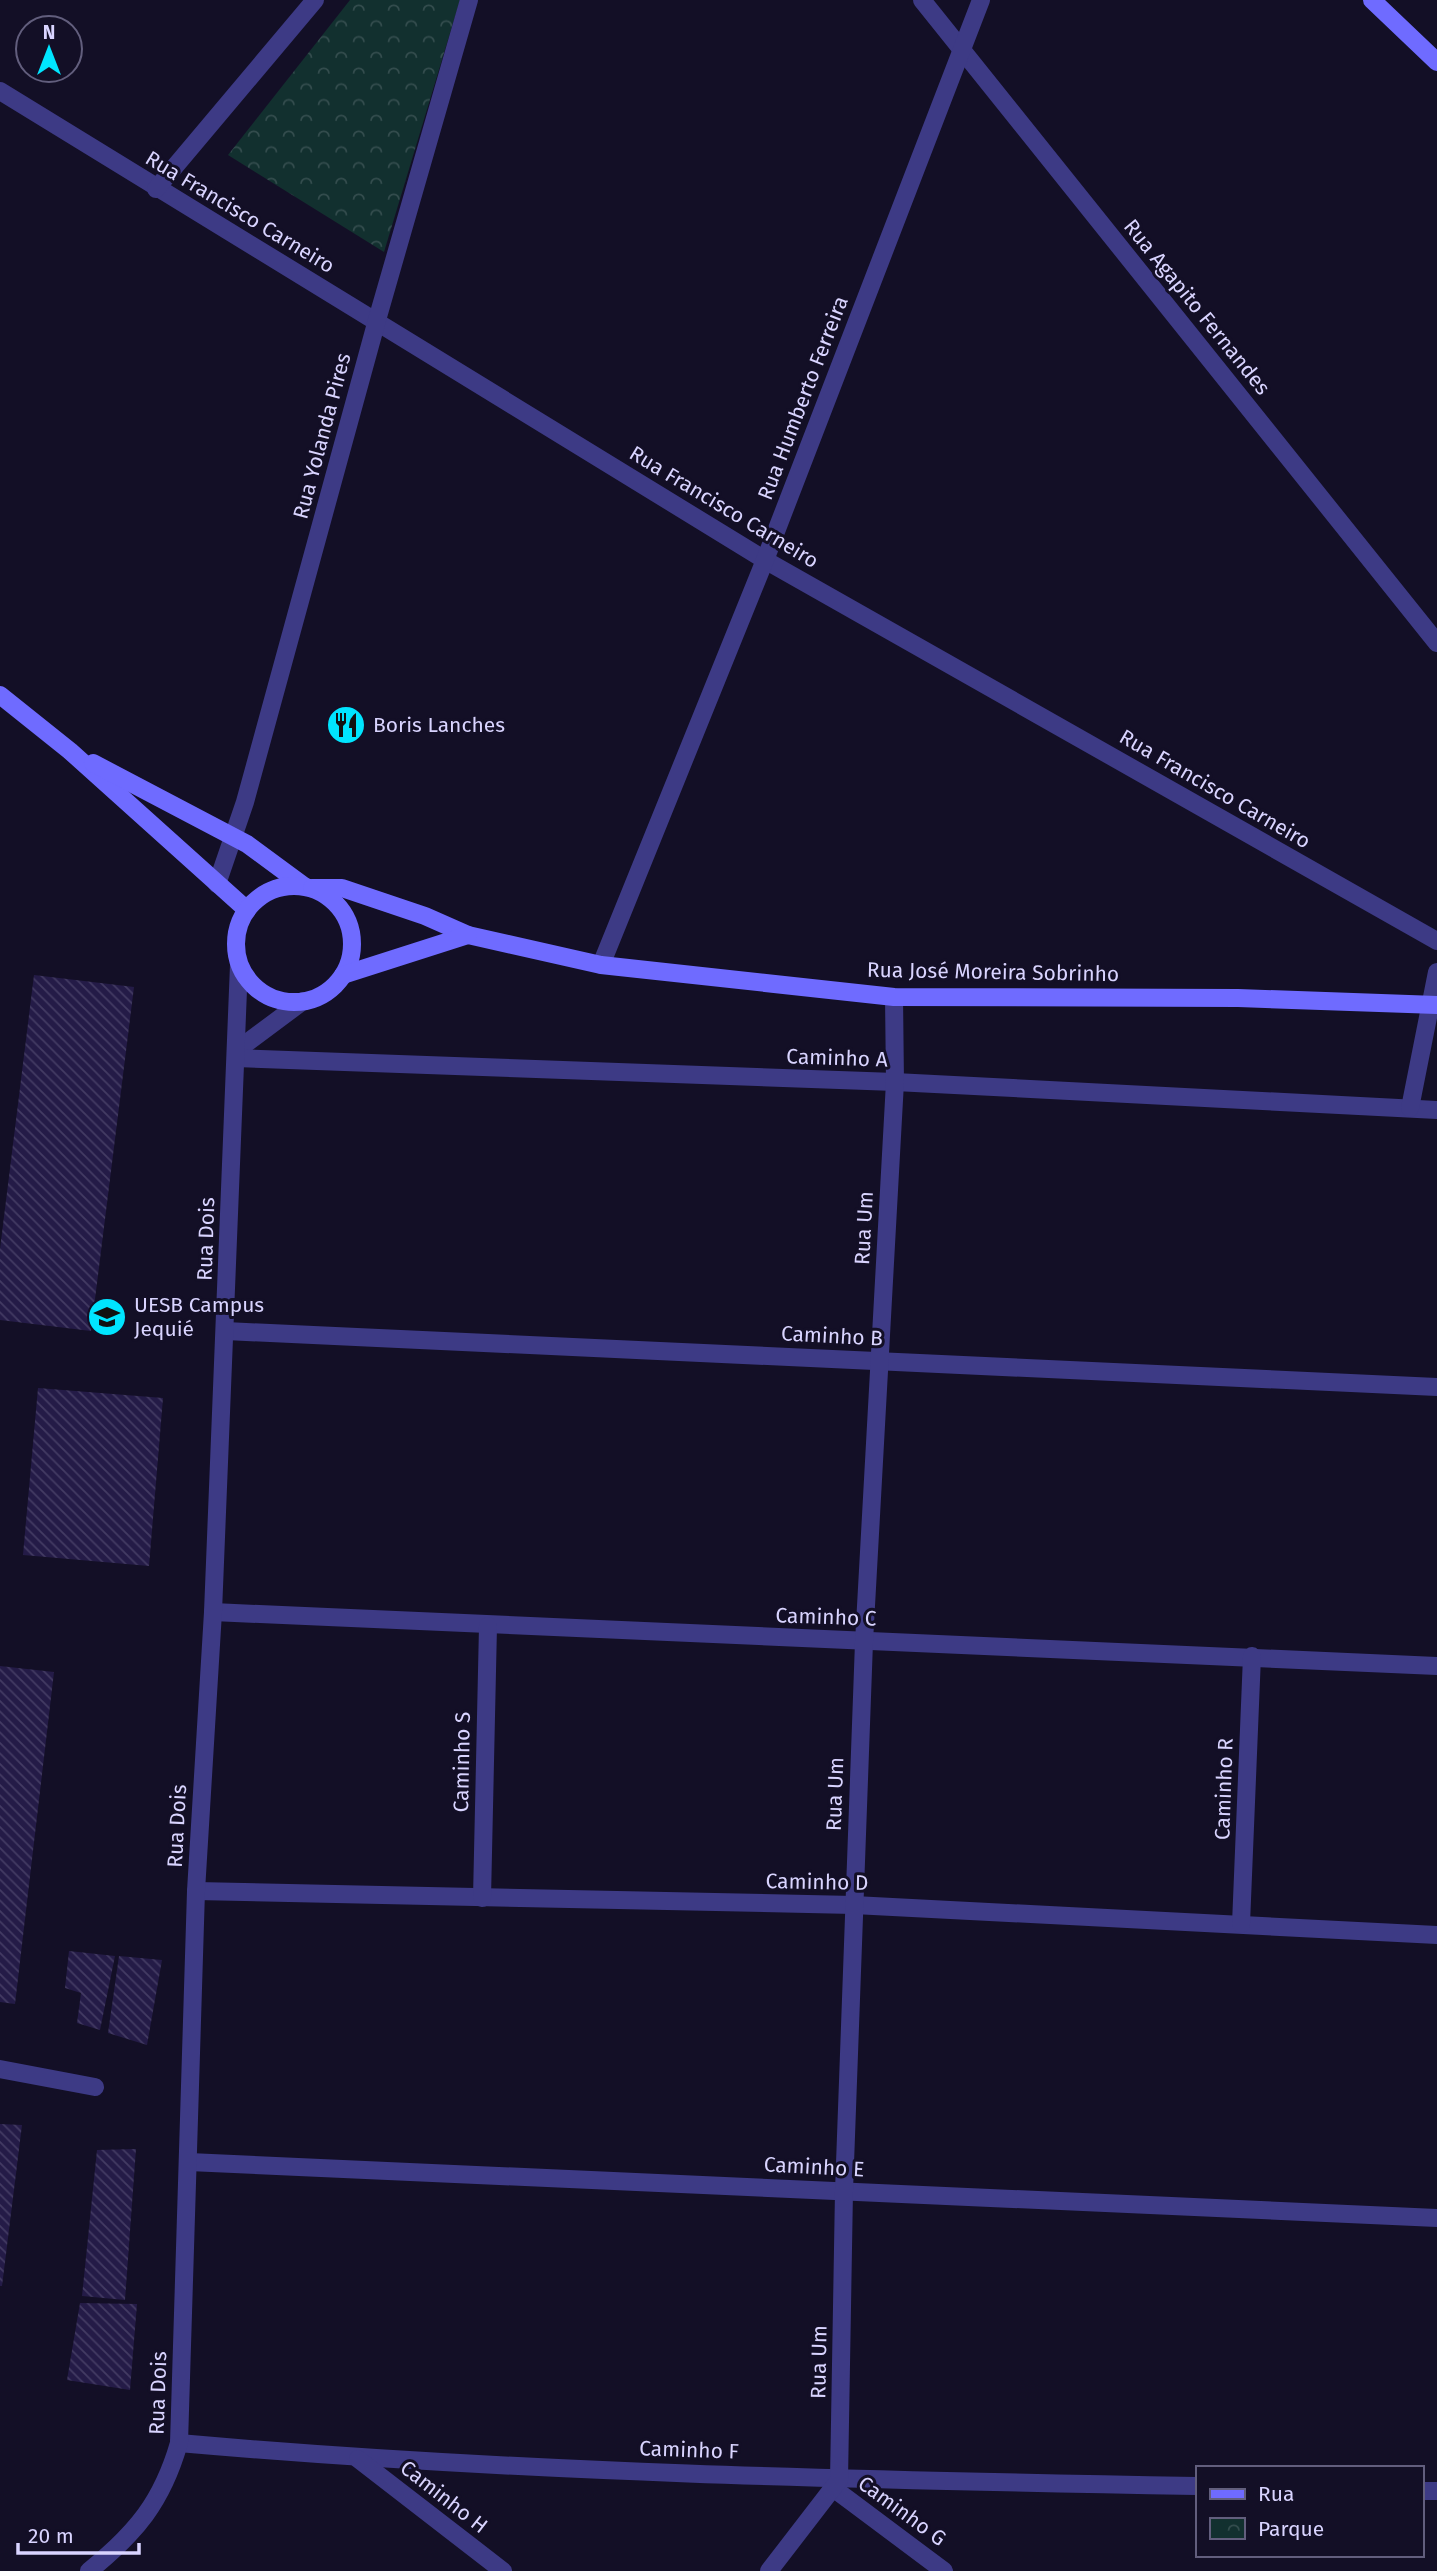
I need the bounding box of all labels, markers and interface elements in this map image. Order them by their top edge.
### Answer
north arrow [14,14,84,84]
text: N [43,21,55,44]
street label: Rua Francisco Carneiro [141,145,339,279]
street label: Rua Agapito Fernandes [1118,214,1276,400]
street label: Rua Humberto Ferreira [752,292,854,504]
street label: Rua Yolanda Pires [287,350,357,522]
street label: Rua Francisco Carneiro [625,440,823,574]
restaurant icon: Boris Lanches [325,704,367,746]
place label: Boris Lanches [373,712,505,738]
street label: Rua Francisco Carneiro [1115,724,1315,854]
street label: Rua José Moreira Sobrinho [867,957,1119,987]
street label: Caminho A [786,1043,888,1073]
street label: Rua Um [849,1190,879,1266]
street label: Rua Dois [192,1197,220,1281]
place label: UESB Campus Jequié [134,1292,264,1342]
school or university icon: UESB Campus Jequié [86,1296,128,1338]
street label: Caminho B [780,1320,884,1352]
street label: Caminho C [775,1602,877,1632]
street label: Caminho S [448,1711,476,1813]
street label: Caminho R [1209,1737,1239,1840]
street label: Rua Um [821,1757,849,1831]
street label: Rua Dois [162,1783,192,1868]
street label: Caminho D [765,1868,869,1896]
street label: Caminho E [763,2151,865,2183]
street label: Rua Um [805,2325,833,2399]
street label: Rua Dois [144,2351,172,2435]
street label: Caminho F [639,2435,739,2465]
street label: Caminho H [395,2455,493,2539]
legend [1196,2466,1423,2557]
street label: Caminho G [853,2470,951,2552]
text: Rua [1258,2481,1294,2507]
scale bar [18,2512,138,2556]
text: Parque [1258,2516,1324,2542]
text: 20 m [28,2523,74,2549]

